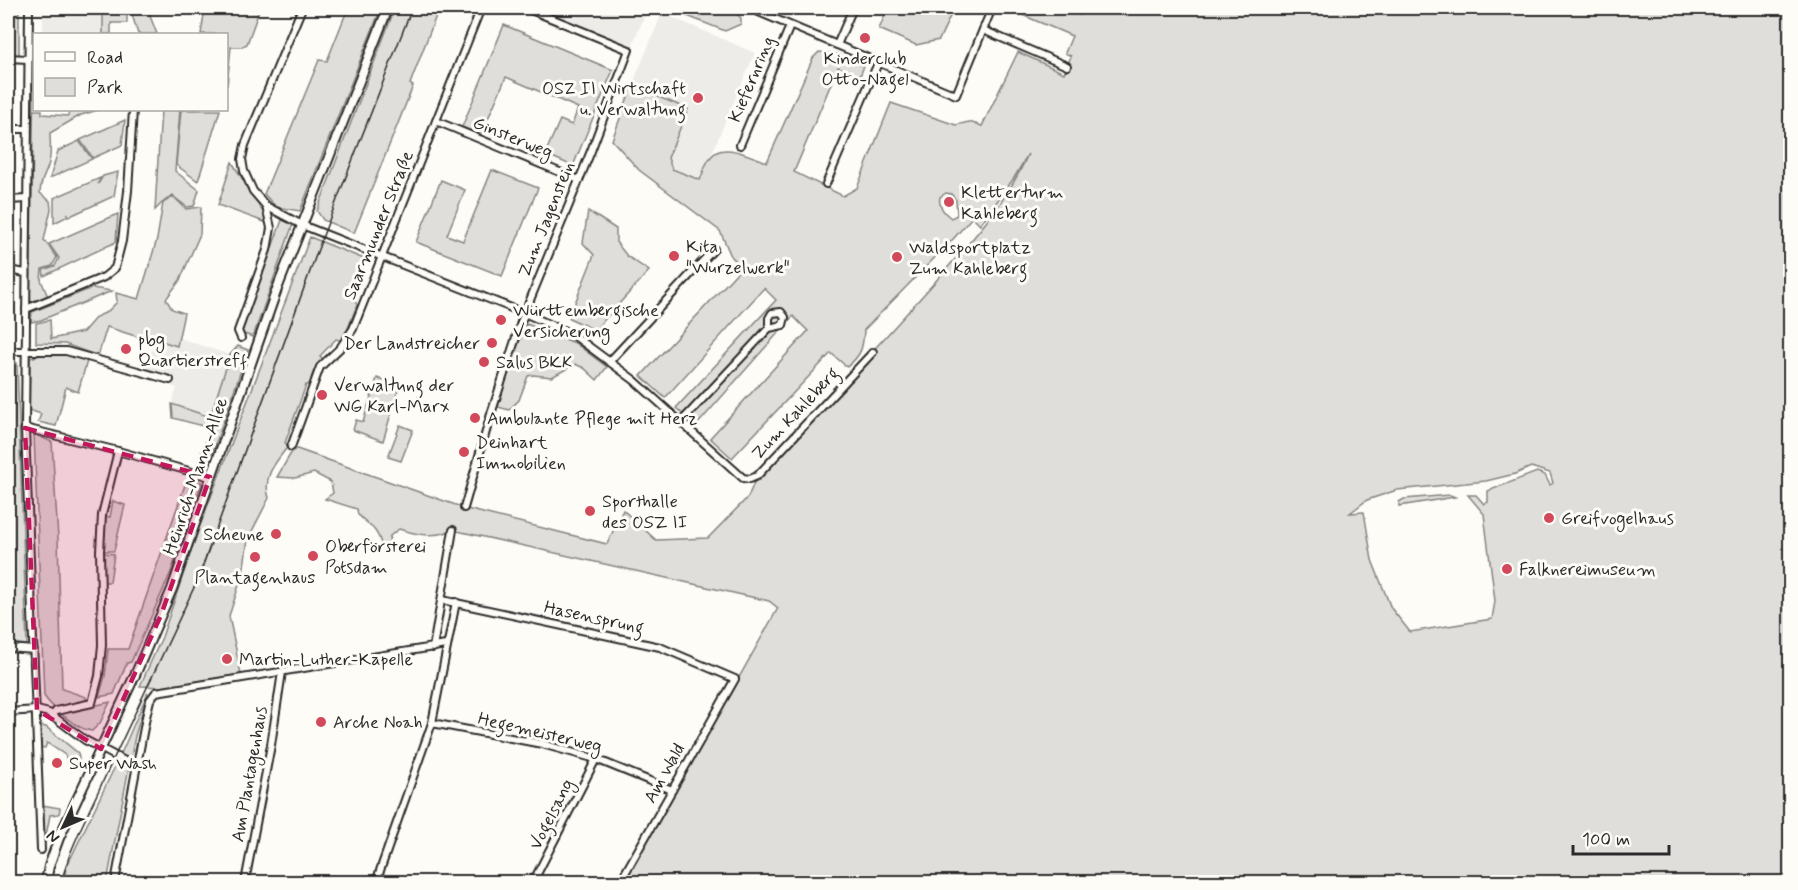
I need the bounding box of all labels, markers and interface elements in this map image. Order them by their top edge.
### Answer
marker: Kinderclub Otto-Nagel [858,31,872,45]
legend [33,33,228,111]
street label: Kiefernring [723,33,781,126]
text: Road [87,46,123,70]
place label: Kinderclub Otto-Nagel [821,47,909,94]
text: Park [87,76,123,100]
place label: OSZ II Wirtschaft u. Verwaltung [542,77,686,124]
marker: OSZ II Wirtschaft u. Verwaltung [691,91,705,105]
street label: Ginsterweg [469,111,556,166]
street label: Saarmunder Straße [338,147,420,303]
street label: Zum Jagenstein [513,158,581,281]
place label: Kletterturm Kahleberg [961,181,1064,228]
marker: Kletterturm Kahleberg [942,195,956,209]
place label: Kita "Wurzelwerk" [686,235,790,280]
place label: Waldsportplatz Zum Kahleberg [909,236,1031,283]
marker: Kita "Wurzelwerk" [667,249,681,263]
marker: Waldsportplatz Zum Kahleberg [890,250,904,264]
place label: Württembergische Versicherung [513,299,659,345]
marker: Württembergische Versicherung [494,313,508,327]
place label: pbg Quartierstreff [138,328,247,373]
place label: Der Landstreicher [344,332,480,356]
marker: Der Landstreicher [485,336,499,350]
marker: pbg Quartierstreff [119,342,133,356]
place label: Salus BKK [496,351,572,375]
marker: Salus BKK [477,355,491,369]
street label: Zum Kahleberg [747,362,846,467]
place label: Verwaltung der WG Karl-Marx [334,374,455,419]
marker: Verwaltung der WG Karl-Marx [315,388,329,402]
street label: Heinrich-Mann-Allee [158,394,234,558]
place label: Ambulante Pflege mit Herz [487,407,697,431]
marker: Ambulante Pflege mit Herz [468,411,482,425]
place label: Deinhart Immobilien [476,431,566,476]
marker: Deinhart Immobilien [457,445,471,459]
place label: Sporthalle des OSZ II [602,490,687,535]
marker: Sporthalle des OSZ II [583,504,597,518]
place label: Greifvogelhaus [1561,507,1674,532]
marker: Greifvogelhaus [1542,511,1556,525]
place label: Scheune [203,523,264,547]
marker: Scheune [269,527,283,541]
place label: Oberförsterei Potsdam [325,535,426,580]
marker: Oberförsterei Potsdam [306,549,320,563]
marker: Plantagenhaus [248,550,262,564]
place label: Falknereimuseum [1519,558,1656,582]
marker: Falknereimuseum [1500,562,1514,576]
place label: Plantagenhaus [195,566,315,592]
street label: Hasensprung [541,596,646,642]
place label: Martin-Luther-Kapelle [239,648,413,672]
marker: Martin-Luther-Kapelle [220,652,234,666]
street label: Am Plantagenhaus [226,704,275,844]
street label: Hegemeisterweg [475,707,604,761]
place label: Arche Noah [333,711,423,735]
marker: Arche Noah [314,715,328,729]
street label: Am Wald [639,739,691,808]
place label: Super Wash [69,752,157,776]
marker: Super Wash [50,756,64,770]
street label: Vogelsang [524,775,582,855]
north arrow [33,797,93,857]
scale bar [1573,818,1669,856]
text: N [42,825,65,848]
text: 100 m [1582,828,1630,852]

